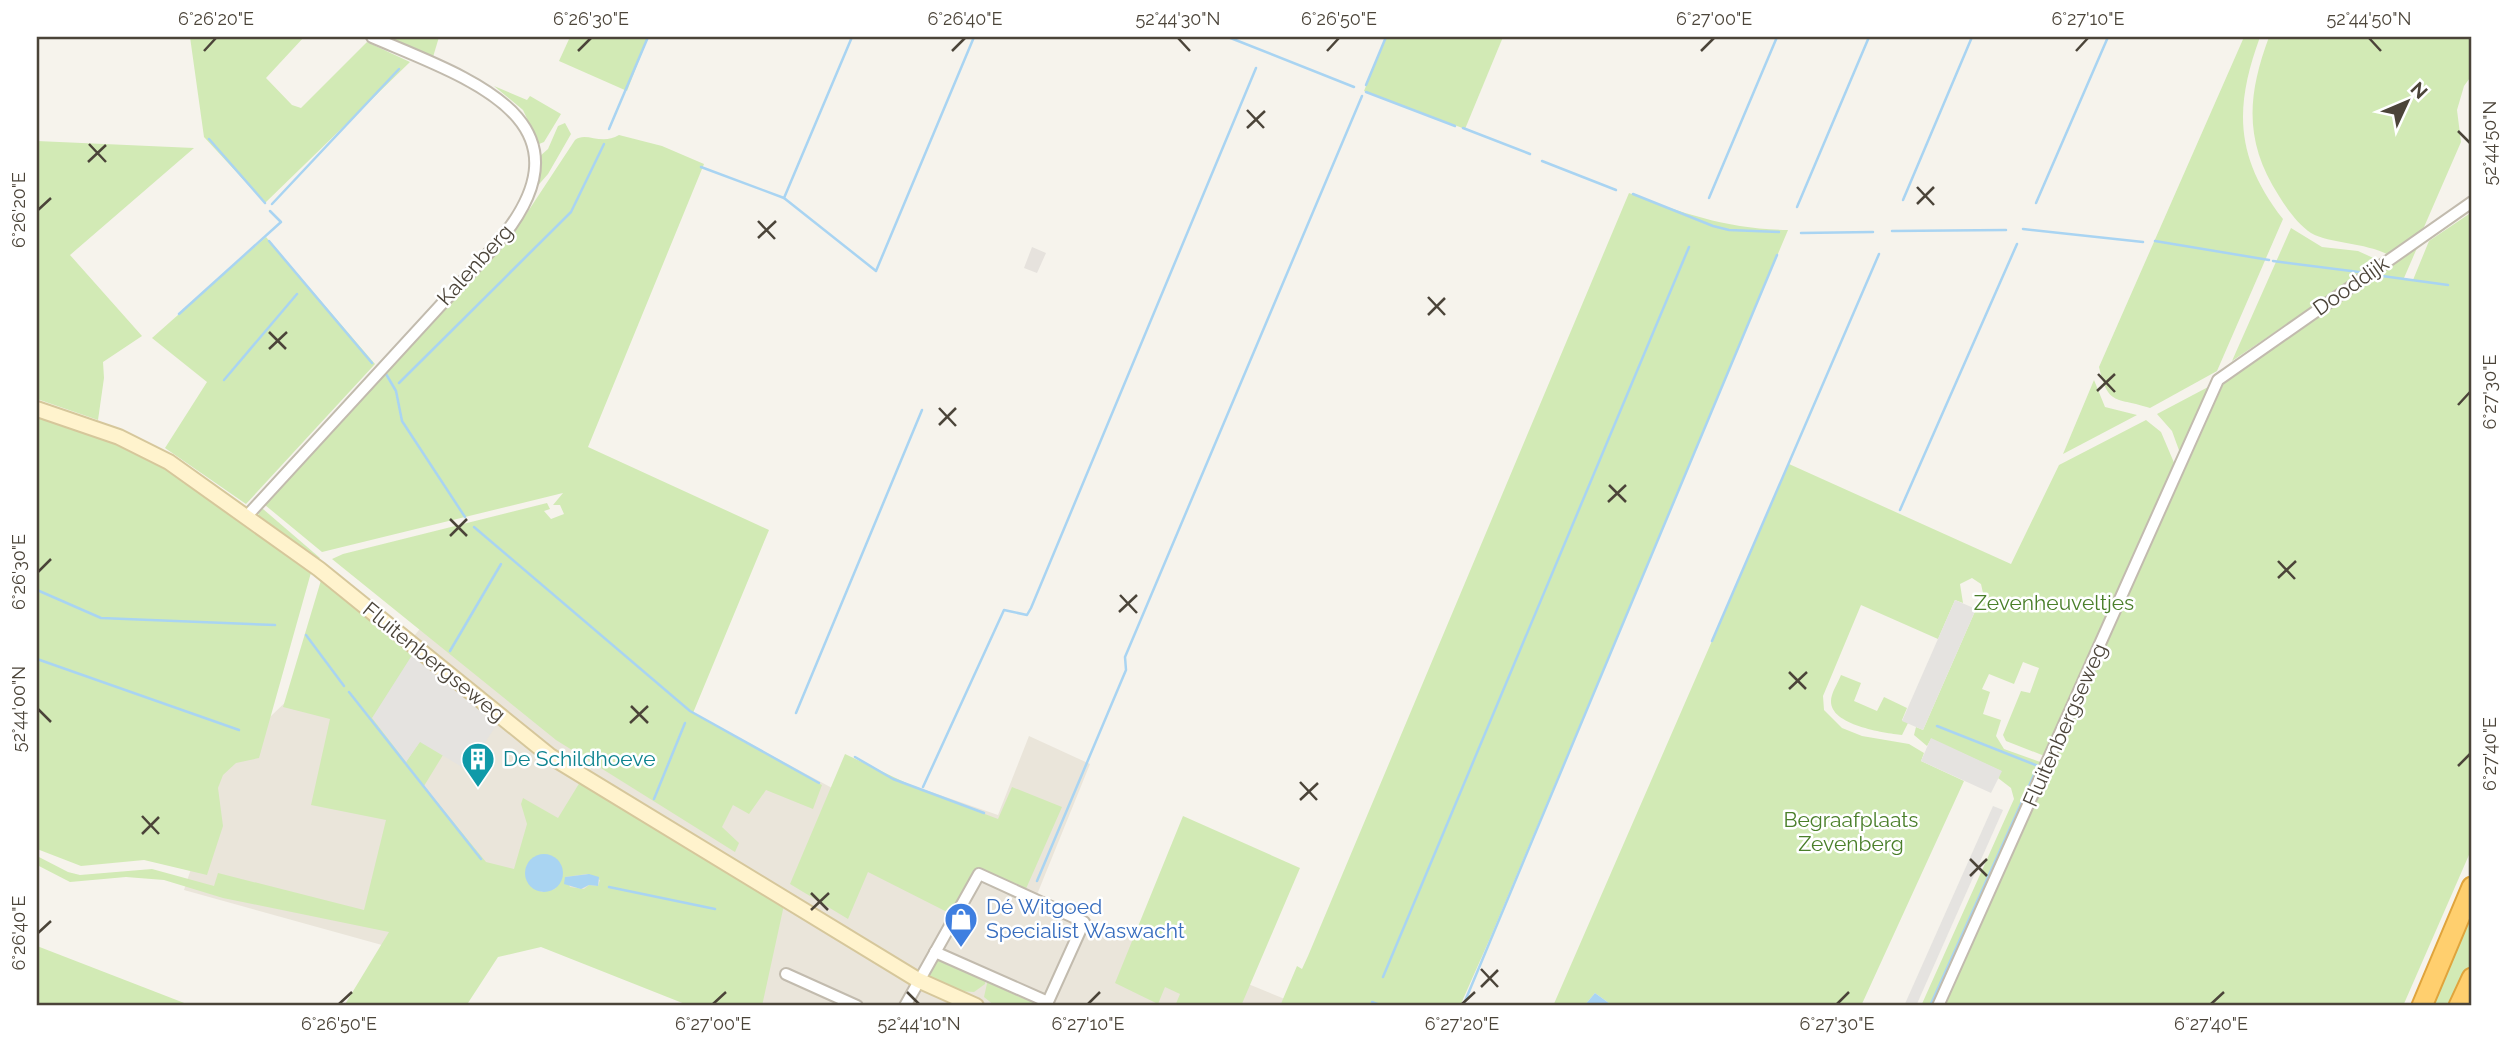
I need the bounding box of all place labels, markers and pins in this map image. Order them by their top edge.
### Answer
building icon: De Schildhoeve [459,740,497,789]
place label: De Schildhoeve [503,746,655,771]
place label: Dé Witgoed Specialist Waswacht [986,894,1185,943]
shop icon: Dé Witgoed Specialist Waswacht [942,900,980,949]

